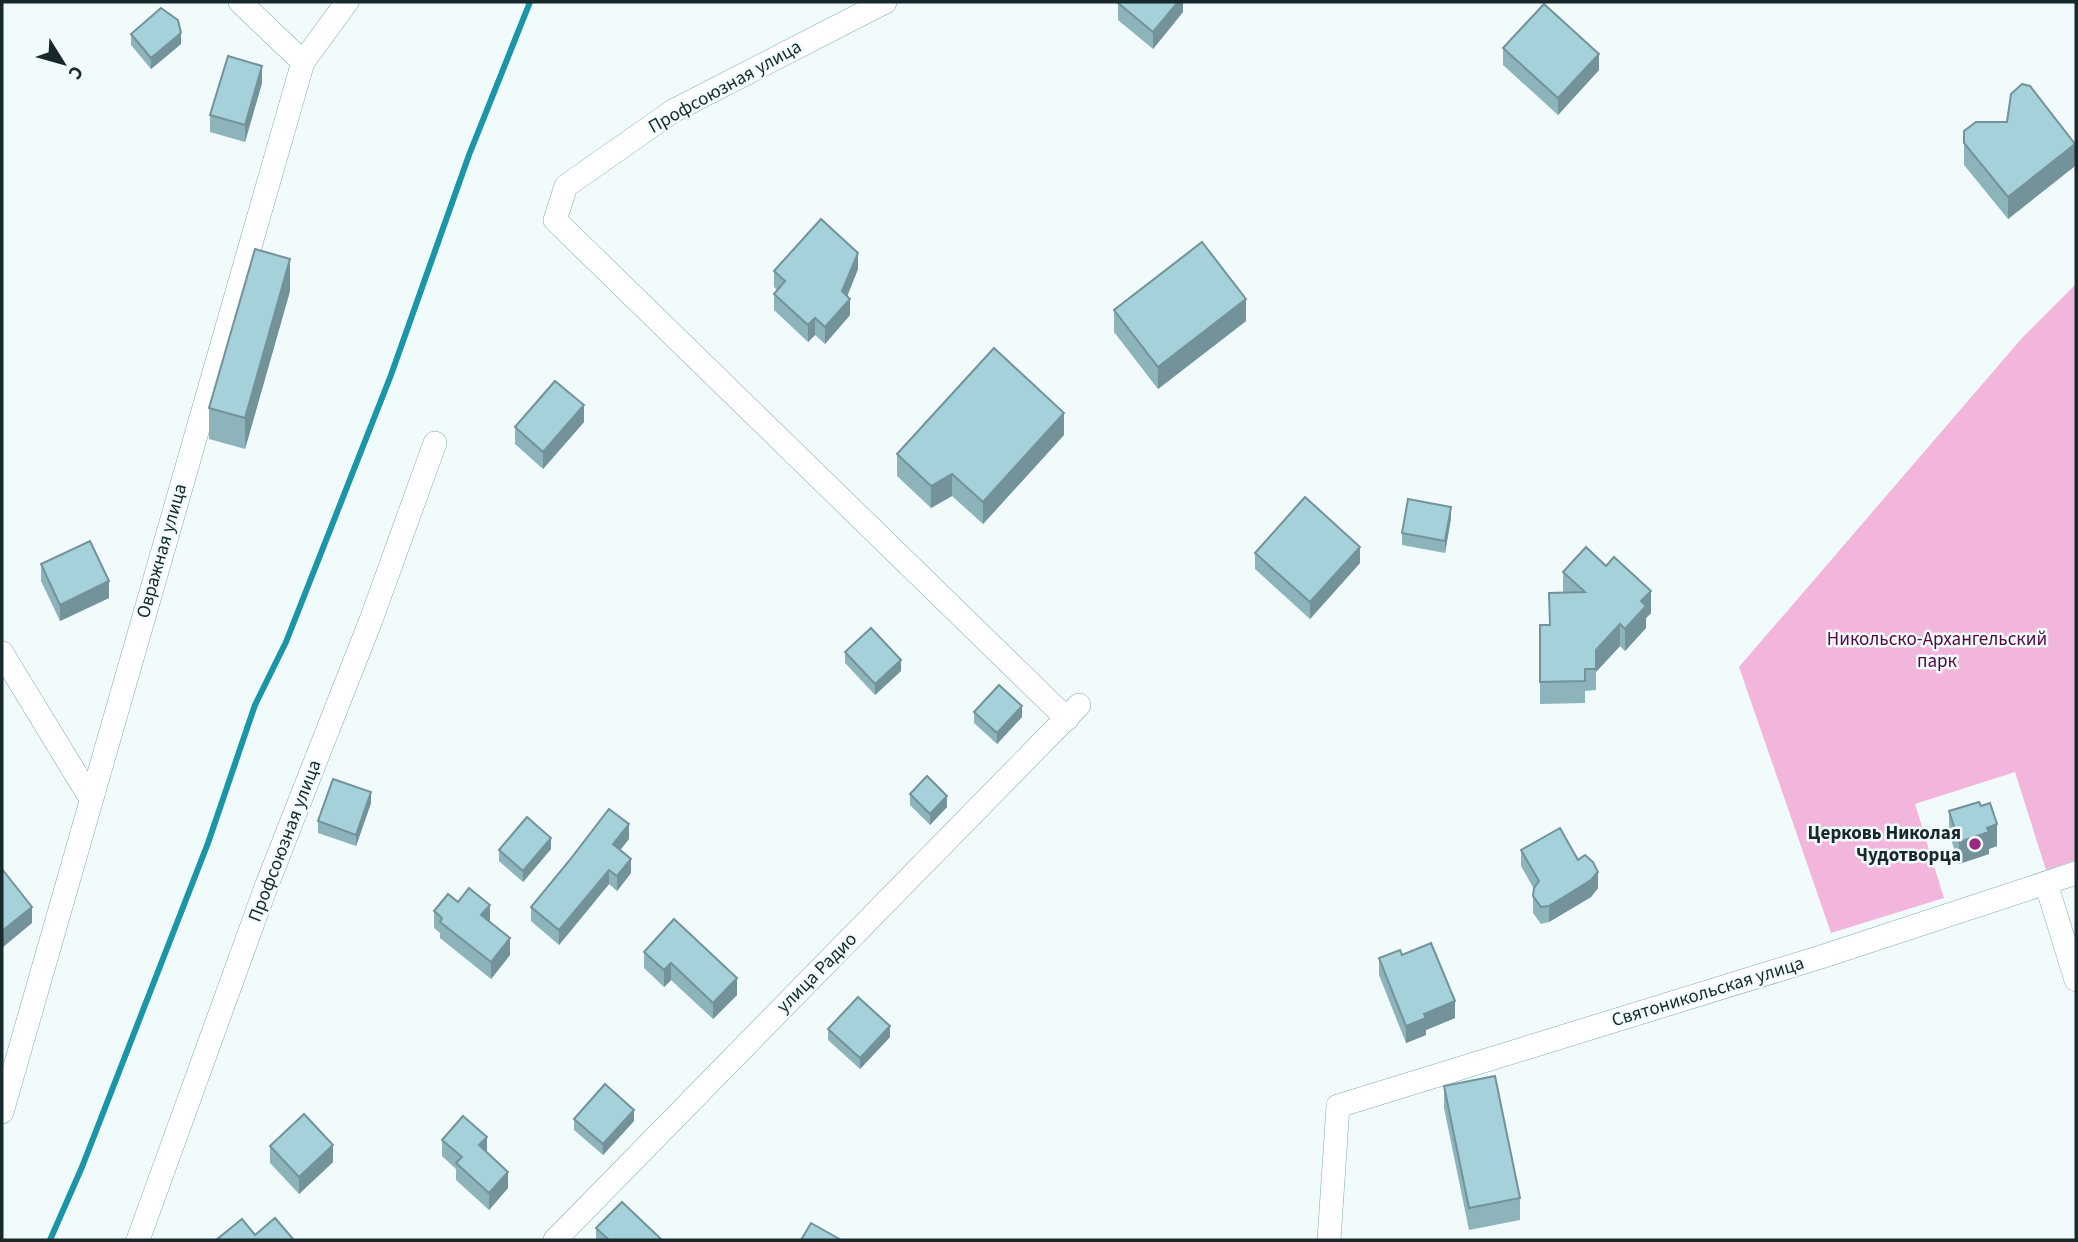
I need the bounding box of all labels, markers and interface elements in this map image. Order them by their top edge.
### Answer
north arrow [28,28,98,98]
street label: Профсоюзная улица [643,34,807,140]
text: С [61,60,89,85]
street label: Овражная улица [130,481,194,621]
park label: Никольско-Архангельский парк [1827,626,2047,675]
street label: Профсоюзная улица [242,756,328,926]
place label: Церковь Николая Чудотворца [1808,820,1961,869]
marker: Церковь Николая Чудотворца [1967,836,1983,852]
street label: улица Радио [771,927,863,1019]
street label: Святоникольская улица [1608,950,1808,1034]

